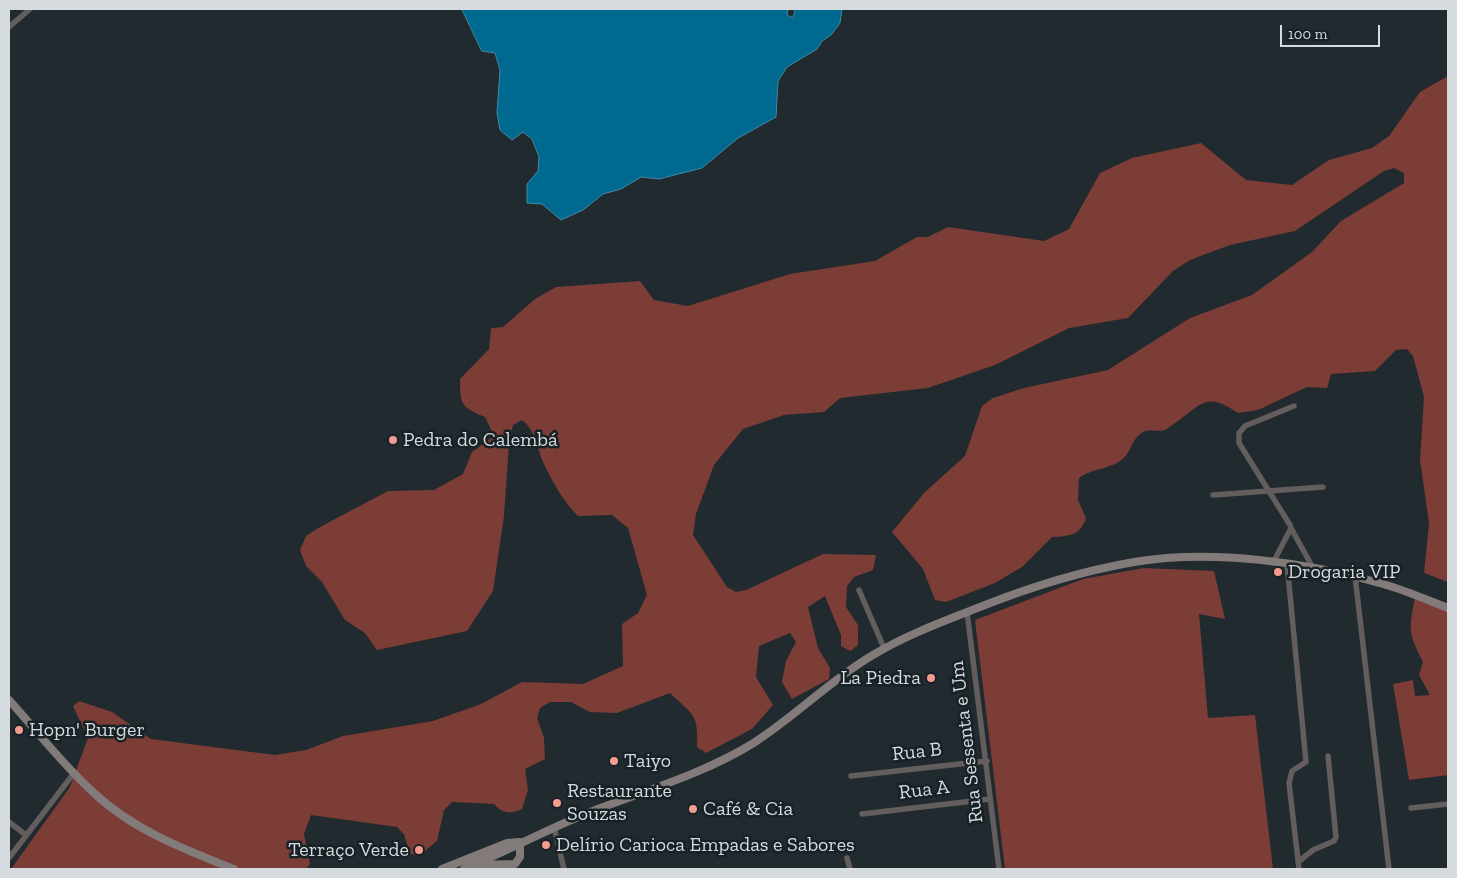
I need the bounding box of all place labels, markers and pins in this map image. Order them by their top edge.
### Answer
place label: Pedra do Calembá [403,428,558,452]
marker: Pedra do Calembá [387,434,399,446]
place label: Drogaria VIP [1288,560,1400,584]
marker: Drogaria VIP [1272,566,1284,578]
place label: La Piedra [840,666,921,690]
marker: La Piedra [925,672,937,684]
place label: Hopn' Burger [29,718,145,742]
marker: Hopn' Burger [13,724,25,736]
place label: Taiyo [624,749,671,773]
marker: Taiyo [608,755,620,767]
place label: Restaurante Souzas [567,779,672,826]
marker: Restaurante Souzas [551,797,563,809]
place label: Café & Cia [703,797,793,821]
marker: Café & Cia [687,803,699,815]
place label: Delírio Carioca Empadas e Sabores [556,833,855,857]
place label: Terraço Verde [288,838,409,862]
marker: Delírio Carioca Empadas e Sabores [540,839,552,851]
marker: Terraço Verde [413,844,425,856]

